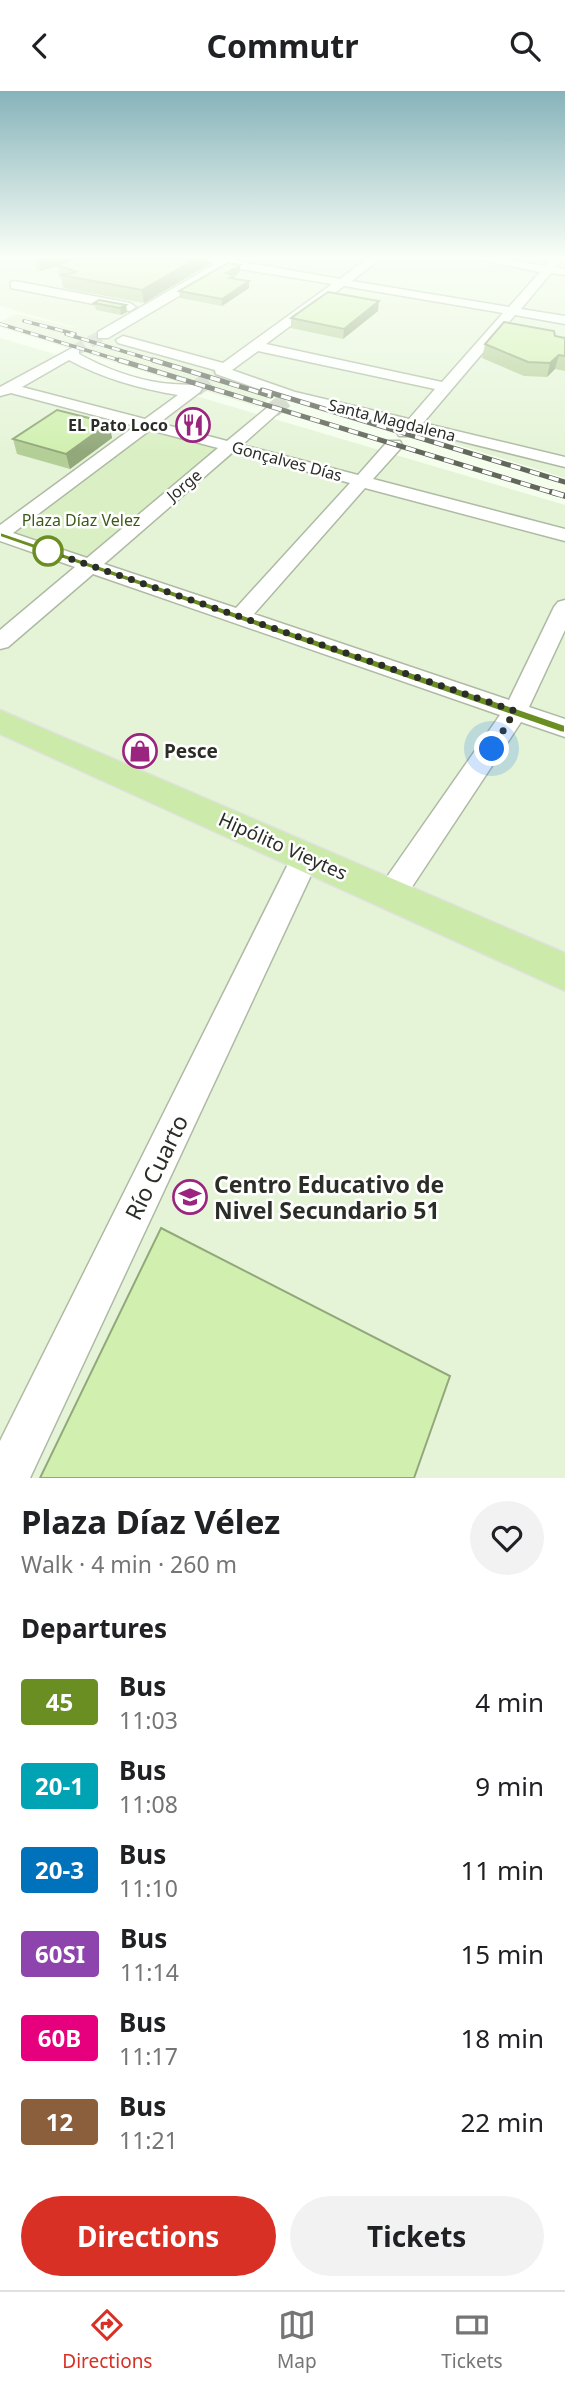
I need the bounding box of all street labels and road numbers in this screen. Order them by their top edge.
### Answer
street label: Santa Magdalena [326,394,458,446]
street label: Gonçalves Días [229,436,345,486]
street label: Jorge [160,464,206,507]
street label: Hipólito Vieytes [215,806,351,886]
street label: Río Cuarto [117,1109,195,1225]

